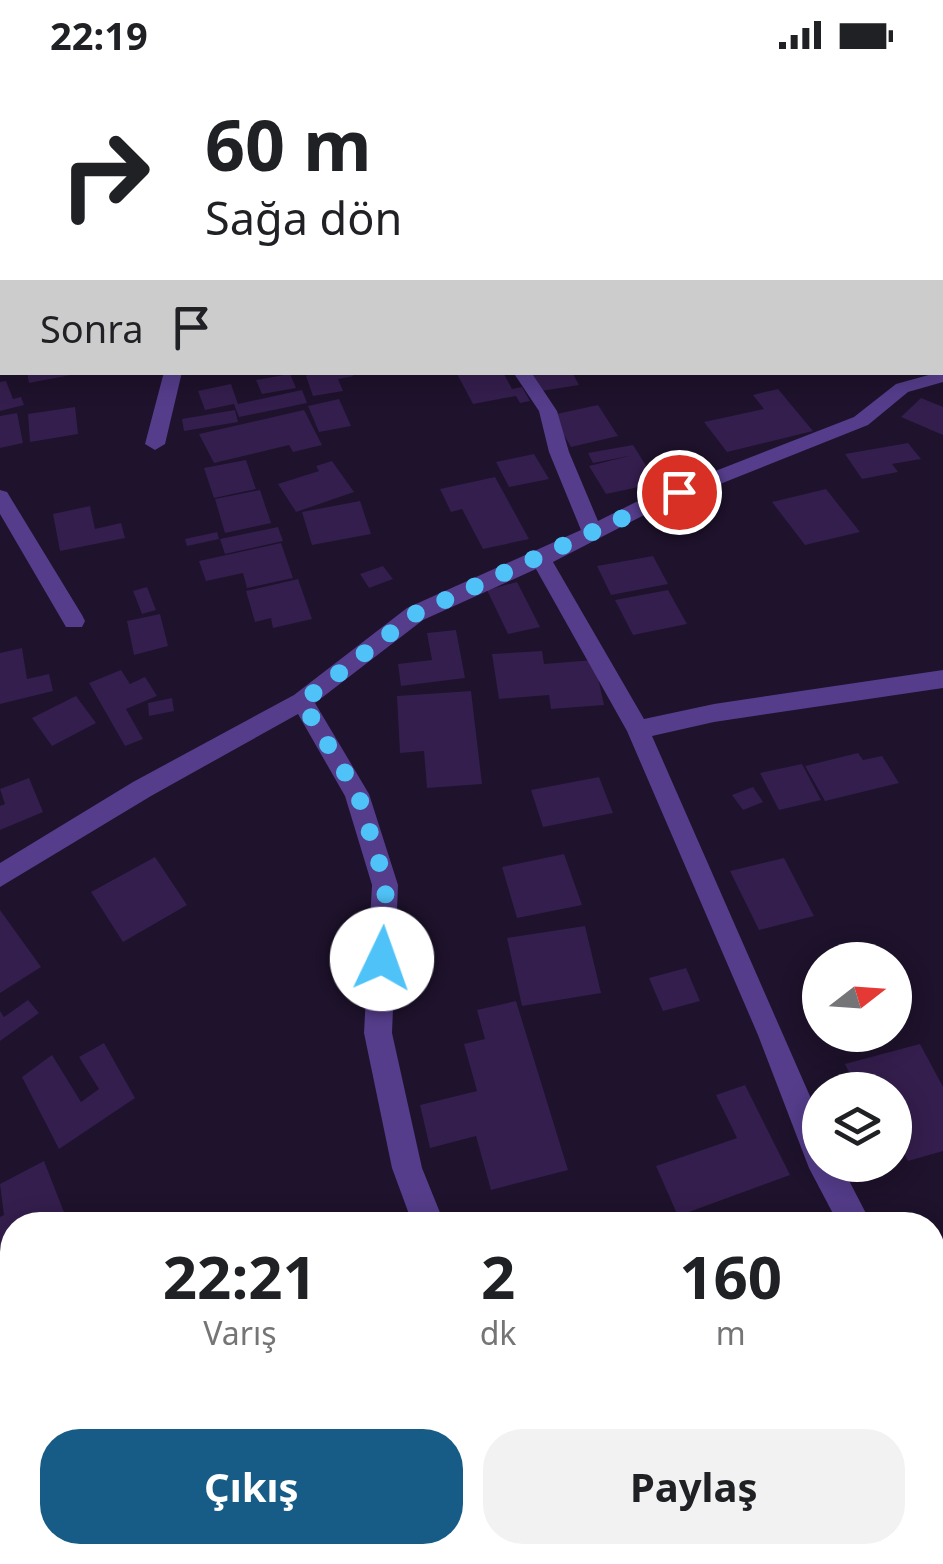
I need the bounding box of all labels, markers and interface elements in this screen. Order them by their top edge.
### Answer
text: 22:19 [50,9,148,61]
text: 60 m [205,96,372,192]
icon: right [40,110,170,240]
text: Sağa dön [205,187,402,248]
icon: arrive [164,300,219,355]
text: Sonra [40,302,144,354]
pin [637,450,722,535]
icon: arrive [652,465,707,520]
position arrow [330,907,434,1011]
north arrow [802,942,912,1052]
map controls [802,942,912,1182]
button: layers [802,1072,912,1182]
text: 22:21 [163,1235,317,1317]
text: 2 [481,1235,515,1317]
text: 160 [679,1235,782,1317]
text: Varış [203,1311,276,1354]
text: dk [480,1311,516,1354]
text: m [716,1311,746,1354]
button: Çıkış [40,1429,463,1544]
button: Paylaş [483,1429,905,1544]

